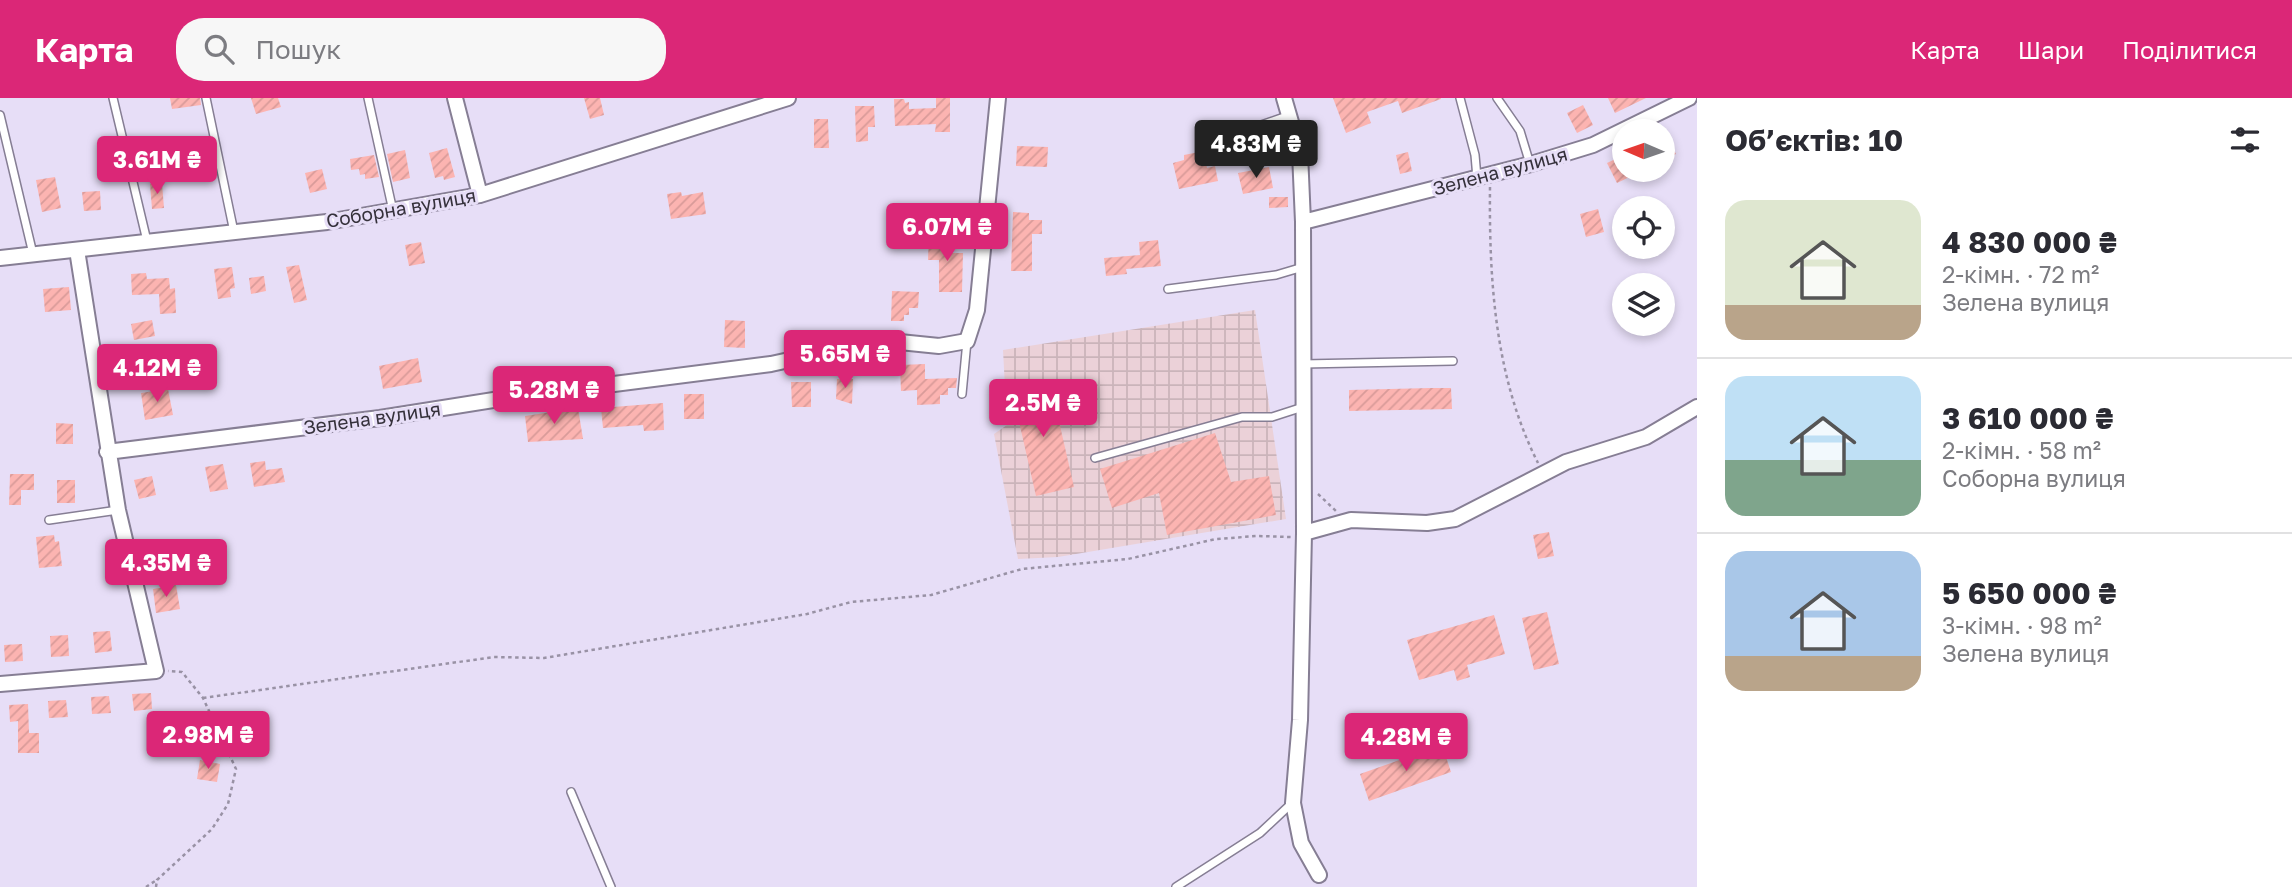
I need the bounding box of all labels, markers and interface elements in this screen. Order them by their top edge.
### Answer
search box [176,18,666,81]
text: Карта [35,30,134,69]
icon: search [200,30,238,68]
text: Пошук [256,34,341,65]
text: Карта [1910,35,1980,64]
text: Шари [2018,35,2084,64]
text: Поділитися [2122,35,2257,64]
north arrow [1612,119,1675,182]
map controls [1612,119,1675,336]
pin: 4.83M ₴ [1191,120,1321,180]
icon: filters [2226,121,2264,159]
text: Об’єктів: 10 [1725,122,1903,158]
text: 4.83M ₴ [1211,129,1301,157]
pin: 3.61M ₴ [92,136,222,196]
street label: Зелена вулиця [1430,142,1570,200]
text: 3.61M ₴ [113,145,201,173]
street label: Соборна вулиця [324,183,478,232]
button: locate [1612,196,1675,259]
pin: 6.07M ₴ [882,204,1012,263]
text: 6.07M ₴ [902,212,992,240]
text: 4 830 000 ₴ [1942,224,2117,260]
icon: home [1781,228,1865,312]
text: 2-кімн. · 72 m² [1942,260,2099,288]
button: layers [1612,273,1675,336]
text: Зелена вулиця [1942,288,2109,316]
pin: 5.65M ₴ [780,330,910,390]
text: 5.65M ₴ [800,339,890,367]
pin: 4.12M ₴ [92,344,222,404]
text: 4.12M ₴ [113,353,201,381]
pin: 5.28M ₴ [489,366,619,426]
text: 5.28M ₴ [509,375,599,403]
pin: 2.5M ₴ [986,380,1100,439]
text: 2.5M ₴ [1005,388,1081,416]
street label: Зелена вулиця [302,396,442,439]
text: 3 610 000 ₴ [1942,400,2114,436]
icon: home [1781,404,1865,488]
text: 2-кімн. · 58 m² [1942,436,2101,464]
text: Соборна вулиця [1942,464,2126,492]
pin: 4.35M ₴ [101,540,231,599]
text: 4.35M ₴ [121,548,211,576]
text: 5 650 000 ₴ [1942,575,2116,611]
icon: home [1781,579,1865,663]
text: 3-кімн. · 98 m² [1942,611,2102,639]
text: Зелена вулиця [1942,639,2109,667]
pin: 2.98M ₴ [143,712,273,771]
pin: 4.28M ₴ [1341,714,1471,773]
text: 2.98M ₴ [163,720,253,748]
text: 4.28M ₴ [1361,722,1451,750]

